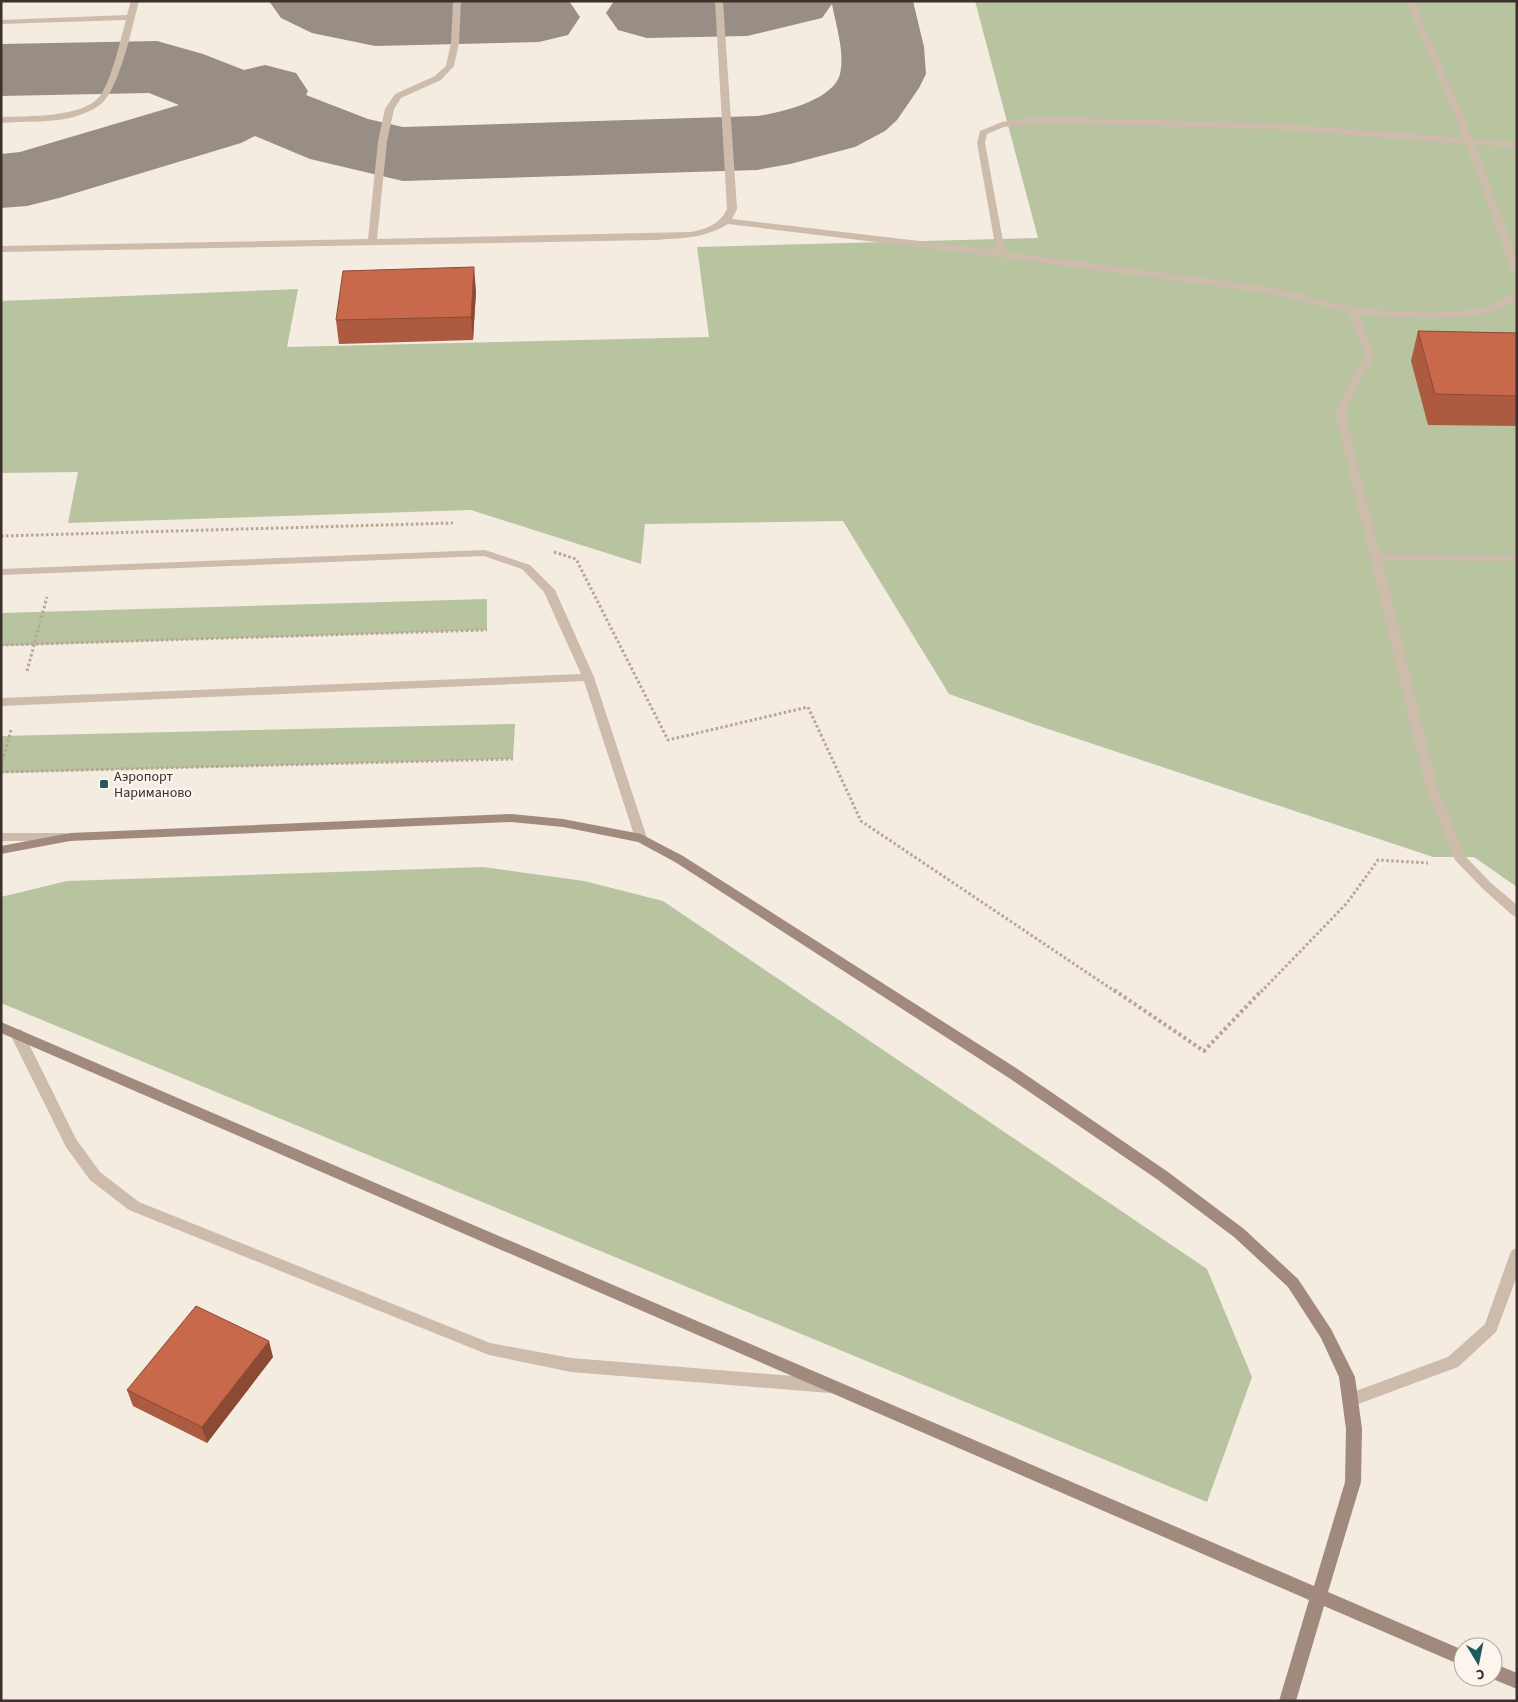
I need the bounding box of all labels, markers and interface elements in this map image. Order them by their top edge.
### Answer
place label: Аэропорт Нариманово [114,767,192,803]
marker: Аэропорт Нариманово [98,778,110,790]
north arrow [1453,1637,1503,1687]
text: С [1474,1663,1486,1684]

